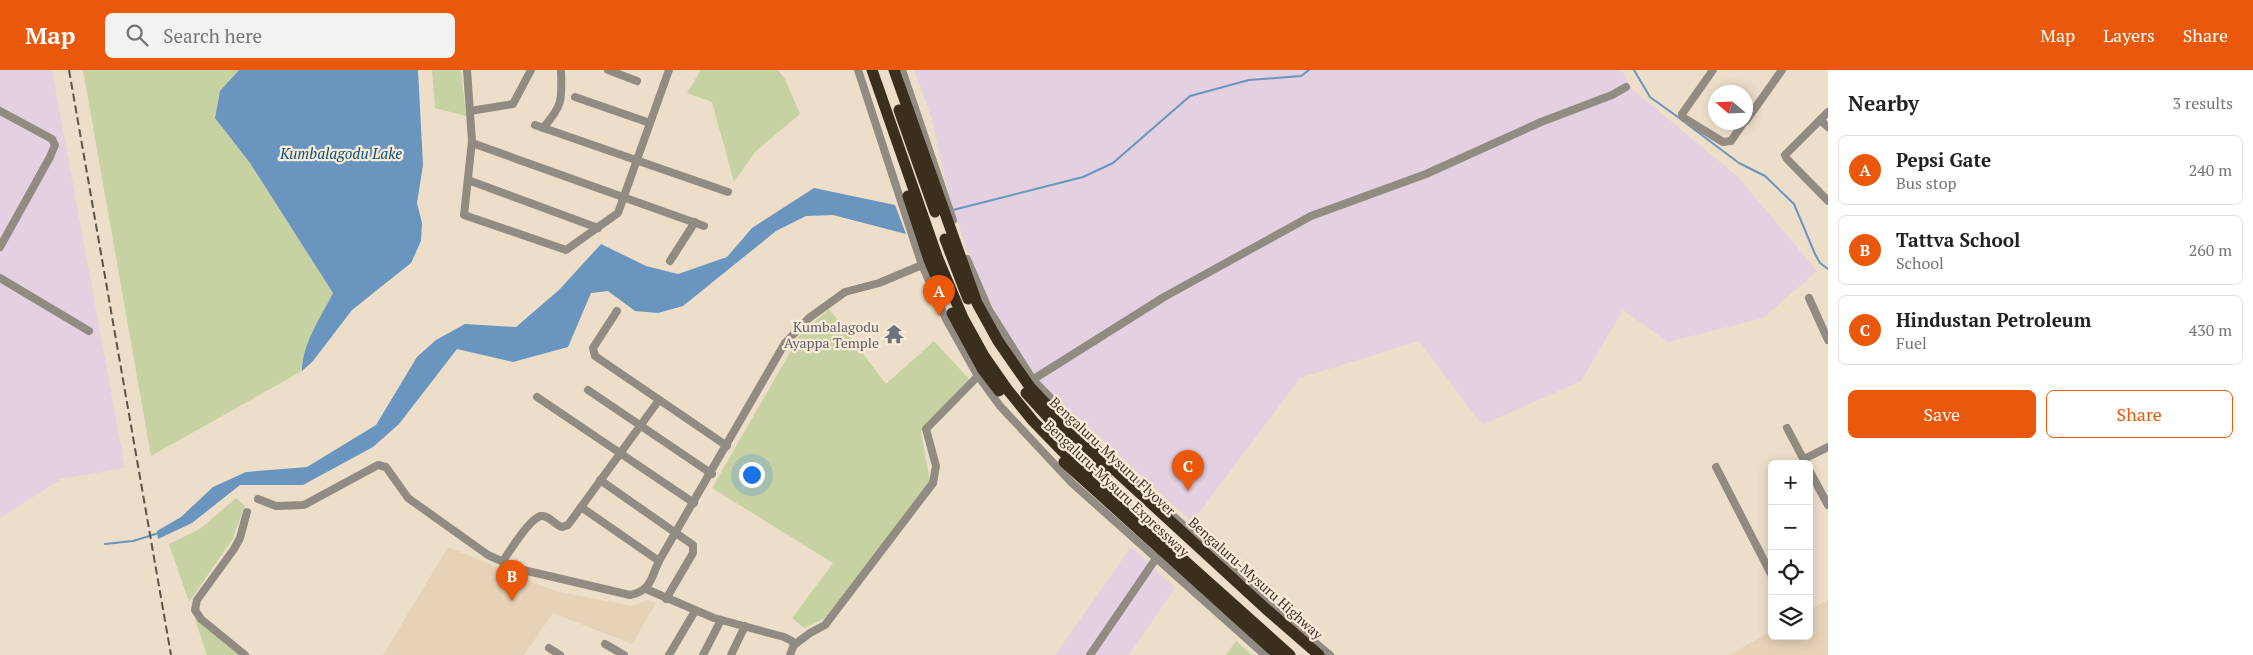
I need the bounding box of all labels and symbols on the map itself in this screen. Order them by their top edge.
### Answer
north arrow [1708,85,1753,130]
water label: Kumbalagodu Lake [279,143,402,163]
pin: A [923,275,955,316]
place label: Kumbalagodu Ayappa Temple [784,317,879,352]
temple icon: Kumbalagodu Ayappa Temple [883,323,905,345]
street label: Bengaluru-Mysuru Flyover [1046,393,1180,520]
street label: Bengaluru-Mysuru Expressway [1040,415,1194,561]
pin: C [1172,450,1204,491]
your location [739,462,765,488]
street label: Bengaluru-Mysuru Highway [1185,513,1328,644]
pin: B [496,560,528,601]

